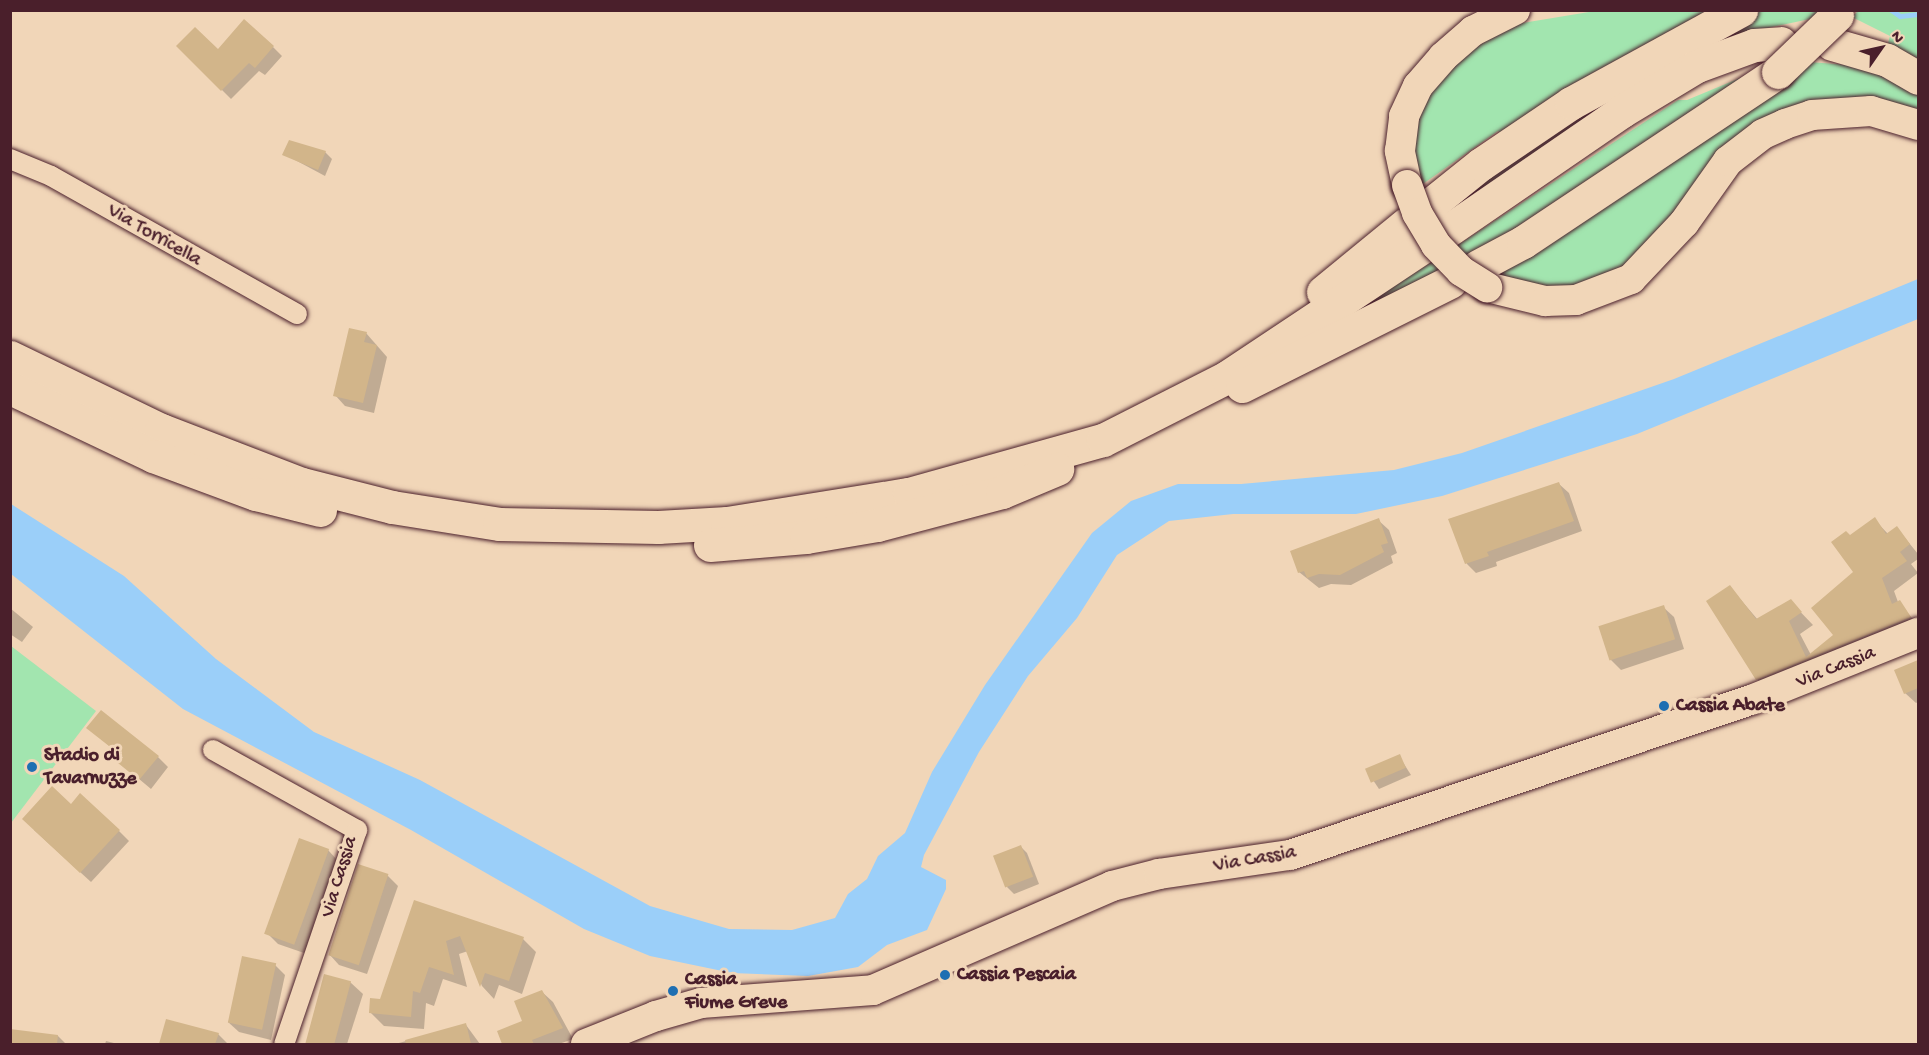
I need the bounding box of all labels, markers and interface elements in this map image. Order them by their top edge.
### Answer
north arrow [1851,18,1911,78]
text: N [1886,28,1907,47]
street label: Via Torricella [103,199,205,273]
street label: Via Cassia [1793,641,1879,695]
place label: Cassia Abate [1676,694,1785,718]
marker: Cassia Abate [1657,699,1671,713]
place label: Stadio di Tavarnuzze [44,744,137,791]
marker: Stadio di Tavarnuzze [25,760,39,774]
street label: Via Cassia [316,834,364,920]
street label: Via Cassia [1212,841,1298,879]
place label: Cassia Pescaia [957,963,1076,987]
place label: Cassia Fiume Greve [685,968,787,1015]
marker: Cassia Pescaia [938,968,952,982]
marker: Cassia Fiume Greve [666,984,680,998]

